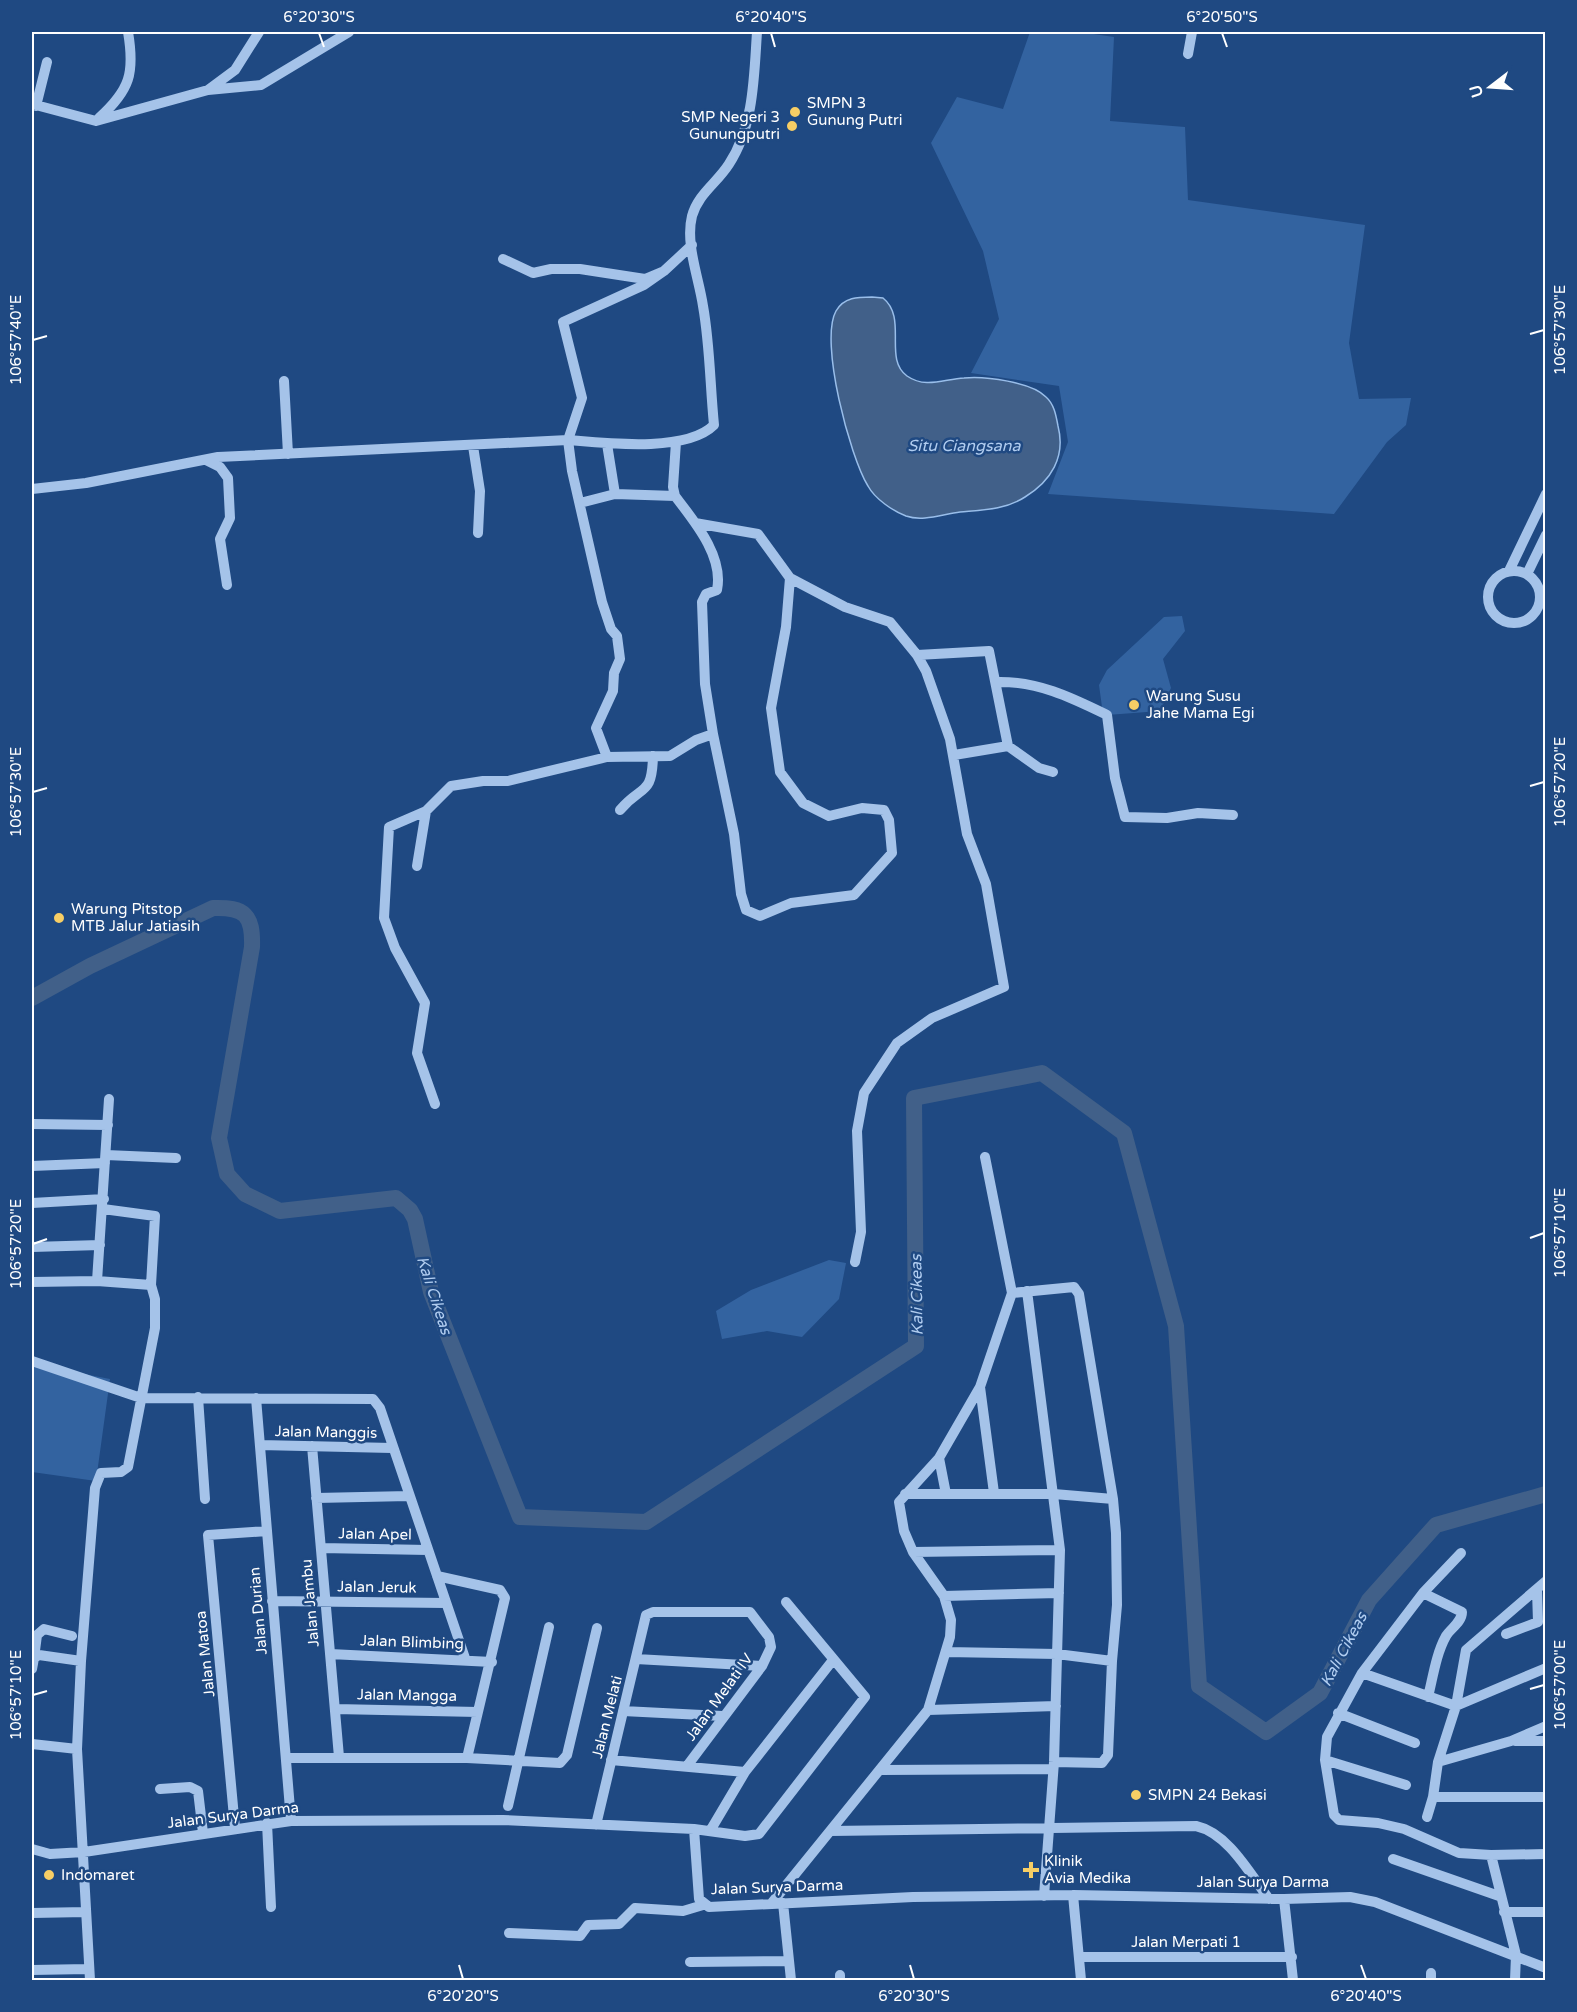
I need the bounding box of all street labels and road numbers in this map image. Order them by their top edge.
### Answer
street label: Jalan Manggis [275,1422,377,1442]
street label: Jalan Apel [338,1524,412,1544]
street label: Jalan Jambu [297,1558,323,1648]
street label: Jalan Durian [245,1566,271,1656]
street label: Jalan Jeruk [337,1577,417,1597]
street label: Jalan Matoa [192,1610,218,1698]
street label: Jalan Blimbing [360,1631,464,1653]
street label: Jalan Melati IV [681,1649,757,1744]
street label: Jalan Melati [588,1674,626,1760]
street label: Jalan Mangga [357,1685,457,1705]
street label: Jalan Surya Darma [166,1798,300,1832]
street label: Jalan Surya Darma [1197,1873,1329,1891]
street label: Jalan Surya Darma [711,1876,843,1898]
street label: Jalan Merpati 1 [1131,1933,1241,1951]

